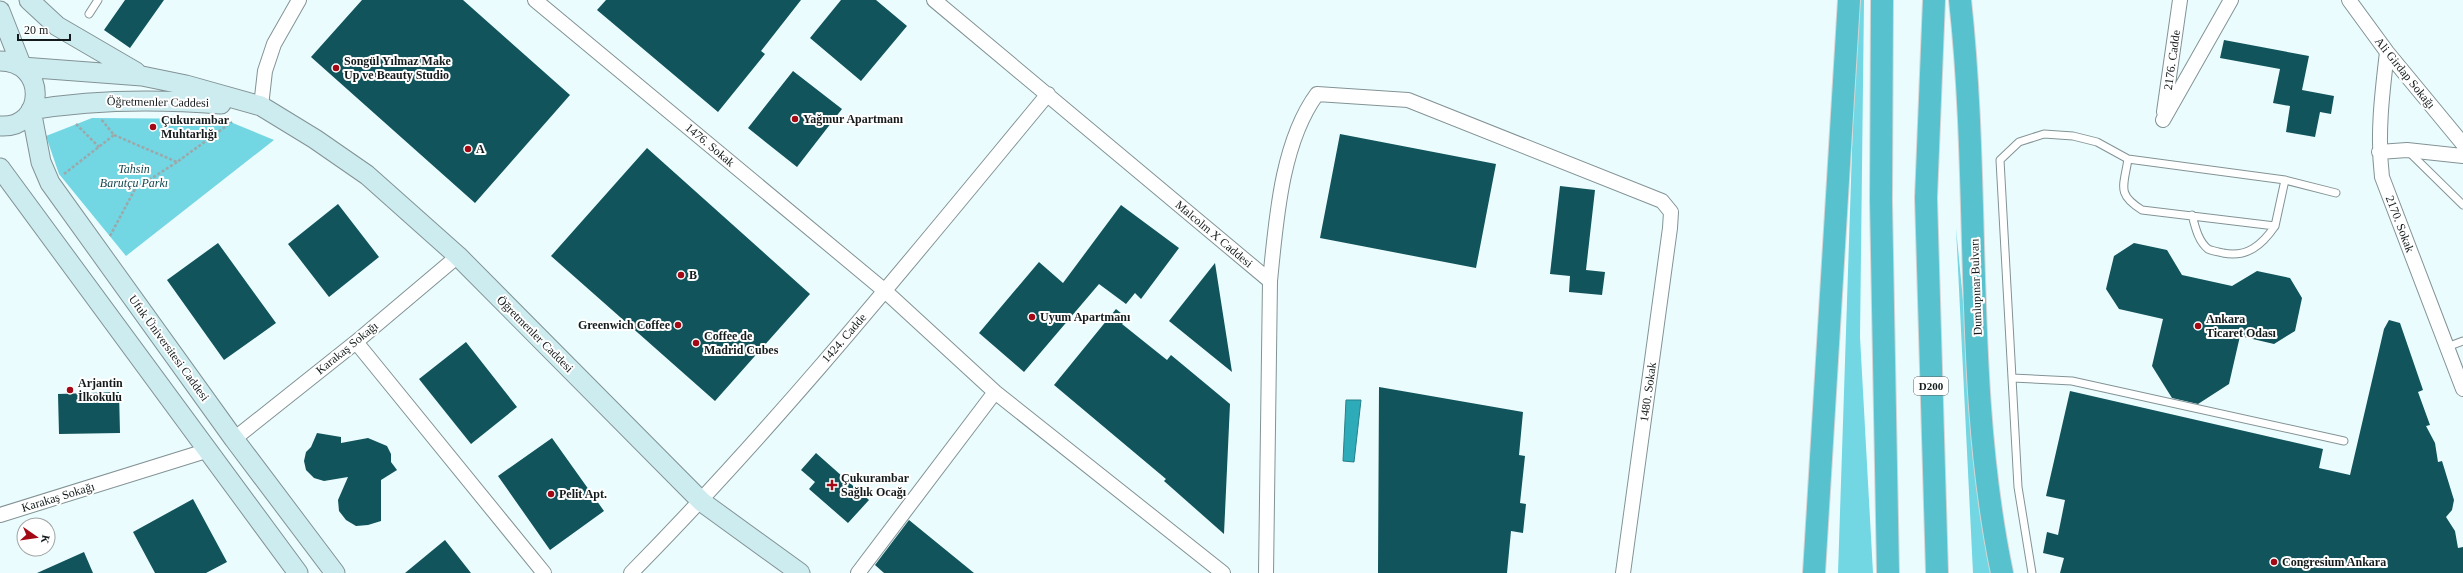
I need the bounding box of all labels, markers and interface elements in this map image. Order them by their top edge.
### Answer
scale bar [18,16,70,42]
text: 20 m [24,23,49,37]
street label: 2176. Cadde [2161,29,2183,91]
street label: Ali Girdap Sokağı [2372,34,2439,112]
place label: Songül Yılmaz Make Up ve Beauty Studio [344,54,452,82]
marker: Songül Yılmaz Make Up ve Beauty Studio [331,63,341,73]
street label: Öğretmenler Caddesi [107,94,210,110]
place label: Yağmur Apartmanı [803,112,904,126]
place label: Çukurambar Muhtarlığı [161,113,230,141]
marker: Yağmur Apartmanı [790,114,800,124]
street label: 1476. Sokak [683,120,737,170]
marker: Çukurambar Muhtarlığı [148,122,158,132]
place label: A [476,142,485,156]
marker: A [463,144,473,154]
park label: Tahsin Barutçu Parkı [100,162,168,190]
street label: 2170. Sokak [2383,193,2417,255]
street label: Malcolm X Caddesi [1172,198,1256,271]
street label: Dumlupınar Bulvarı [1967,238,1985,336]
place label: B [689,268,697,282]
marker: B [676,270,686,280]
street label: Ufuk Üniversitesi Caddesi [126,292,212,404]
street label: Öğretmenler Caddesi [494,293,577,376]
place label: Uyum Apartmanı [1040,310,1131,324]
street label: 1424. Cadde [819,311,869,365]
marker: Uyum Apartmanı [1027,312,1037,322]
place label: Ankara Ticaret Odası [2206,312,2277,340]
street label: Karakaş Sokağı [313,318,381,377]
place label: Greenwich Coffee [578,318,671,332]
marker: Greenwich Coffee [673,320,683,330]
marker: Ankara Ticaret Odası [2193,321,2203,331]
place label: Coffee de Madrid Cubes [704,329,779,357]
marker: Coffee de Madrid Cubes [691,338,701,348]
street label: 1480. Sokak [1637,361,1659,423]
place label: Arjantin İlkokulu [78,376,123,404]
road number: D200 [1914,377,1948,395]
marker: Arjantin İlkokulu [65,385,75,395]
place label: Çukurambar Sağlık Ocağı [841,471,910,499]
street label: Karakaş Sokağı [20,479,97,515]
marker: Çukurambar Sağlık Ocağı [826,479,838,491]
place label: Pelit Apt. [559,487,607,501]
marker: Pelit Apt. [546,489,556,499]
north arrow [16,517,56,557]
text: K [39,534,53,545]
place label: Congresium Ankara [2282,555,2386,569]
marker: Congresium Ankara [2269,557,2279,567]

